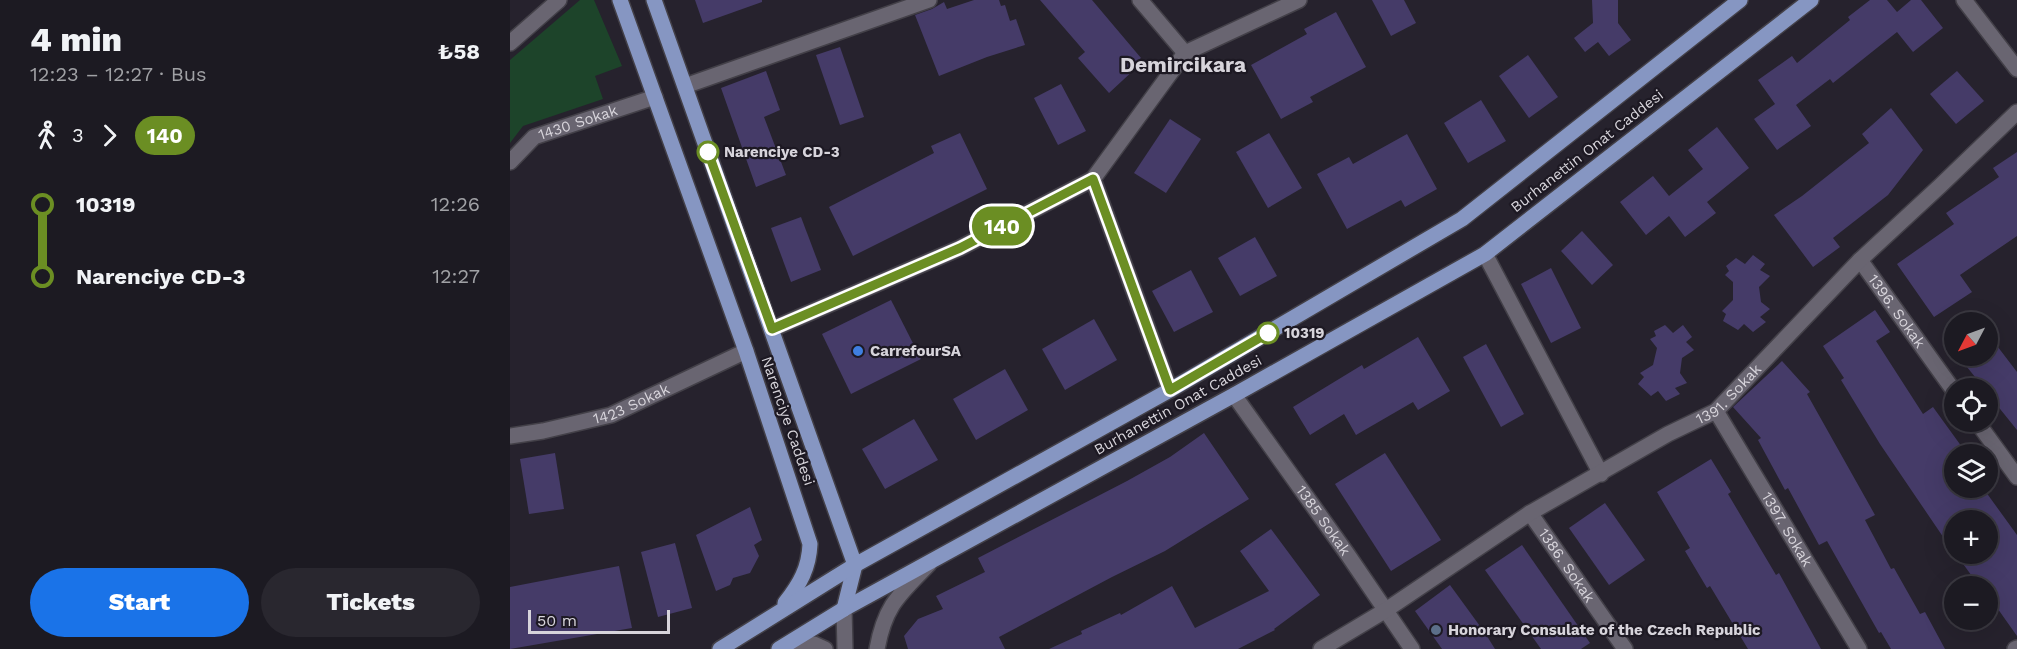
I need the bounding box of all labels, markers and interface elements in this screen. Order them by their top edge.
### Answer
text: 4 min [30,20,122,59]
text: ₺58 [438,39,480,64]
district label: Demircikara [1120,52,1247,77]
text: 12:23 – 12:27 · Bus [30,62,207,86]
street label: Burhanettin Onat Caddesi [1507,86,1667,216]
street label: 1430 Sokak [536,101,620,144]
icon: walk [30,119,63,152]
icon: forward [93,119,126,152]
text: 3 [72,123,84,147]
text: 140 [147,123,183,148]
marker: Narenciye CD-3 [697,141,719,163]
place label: Narenciye CD-3 [724,143,840,161]
text: 10319 [76,192,136,217]
text: 12:26 [431,192,480,216]
line badge: 140 [968,206,1036,246]
text: 140 [984,214,1020,239]
text: Narenciye CD-3 [76,264,246,289]
text: 12:27 [432,264,480,288]
street label: 1396. Sokak [1864,271,1929,352]
north arrow [1944,312,1998,366]
map controls [1944,312,1998,630]
marker: 10319 [1257,322,1279,344]
place label: 10319 [1284,324,1325,342]
place label: CarrefourSA [870,342,962,360]
marker: CarrefourSA [851,344,865,358]
street label: Burhanettin Onat Caddesi [1091,351,1265,459]
street label: Narenciye Caddesi [757,354,819,488]
street label: 1391. Sokak [1693,360,1765,428]
button: locate [1944,378,1998,432]
street label: 1423 Sokak [591,379,673,428]
button: layers [1944,444,1998,498]
street label: 1385 Sokak [1292,482,1355,559]
street label: 1397. Sokak [1758,489,1817,570]
button: + [1944,510,1998,564]
street label: 1386. Sokak [1535,525,1599,606]
button: Start [30,568,249,637]
button: Tickets [261,568,480,637]
button: − [1944,576,1998,630]
scale bar [528,607,670,634]
text: 50 m [537,611,577,630]
place label: Honorary Consulate of the Czech Republic [1448,621,1761,639]
marker: Honorary Consulate of the Czech Republic [1429,623,1443,637]

